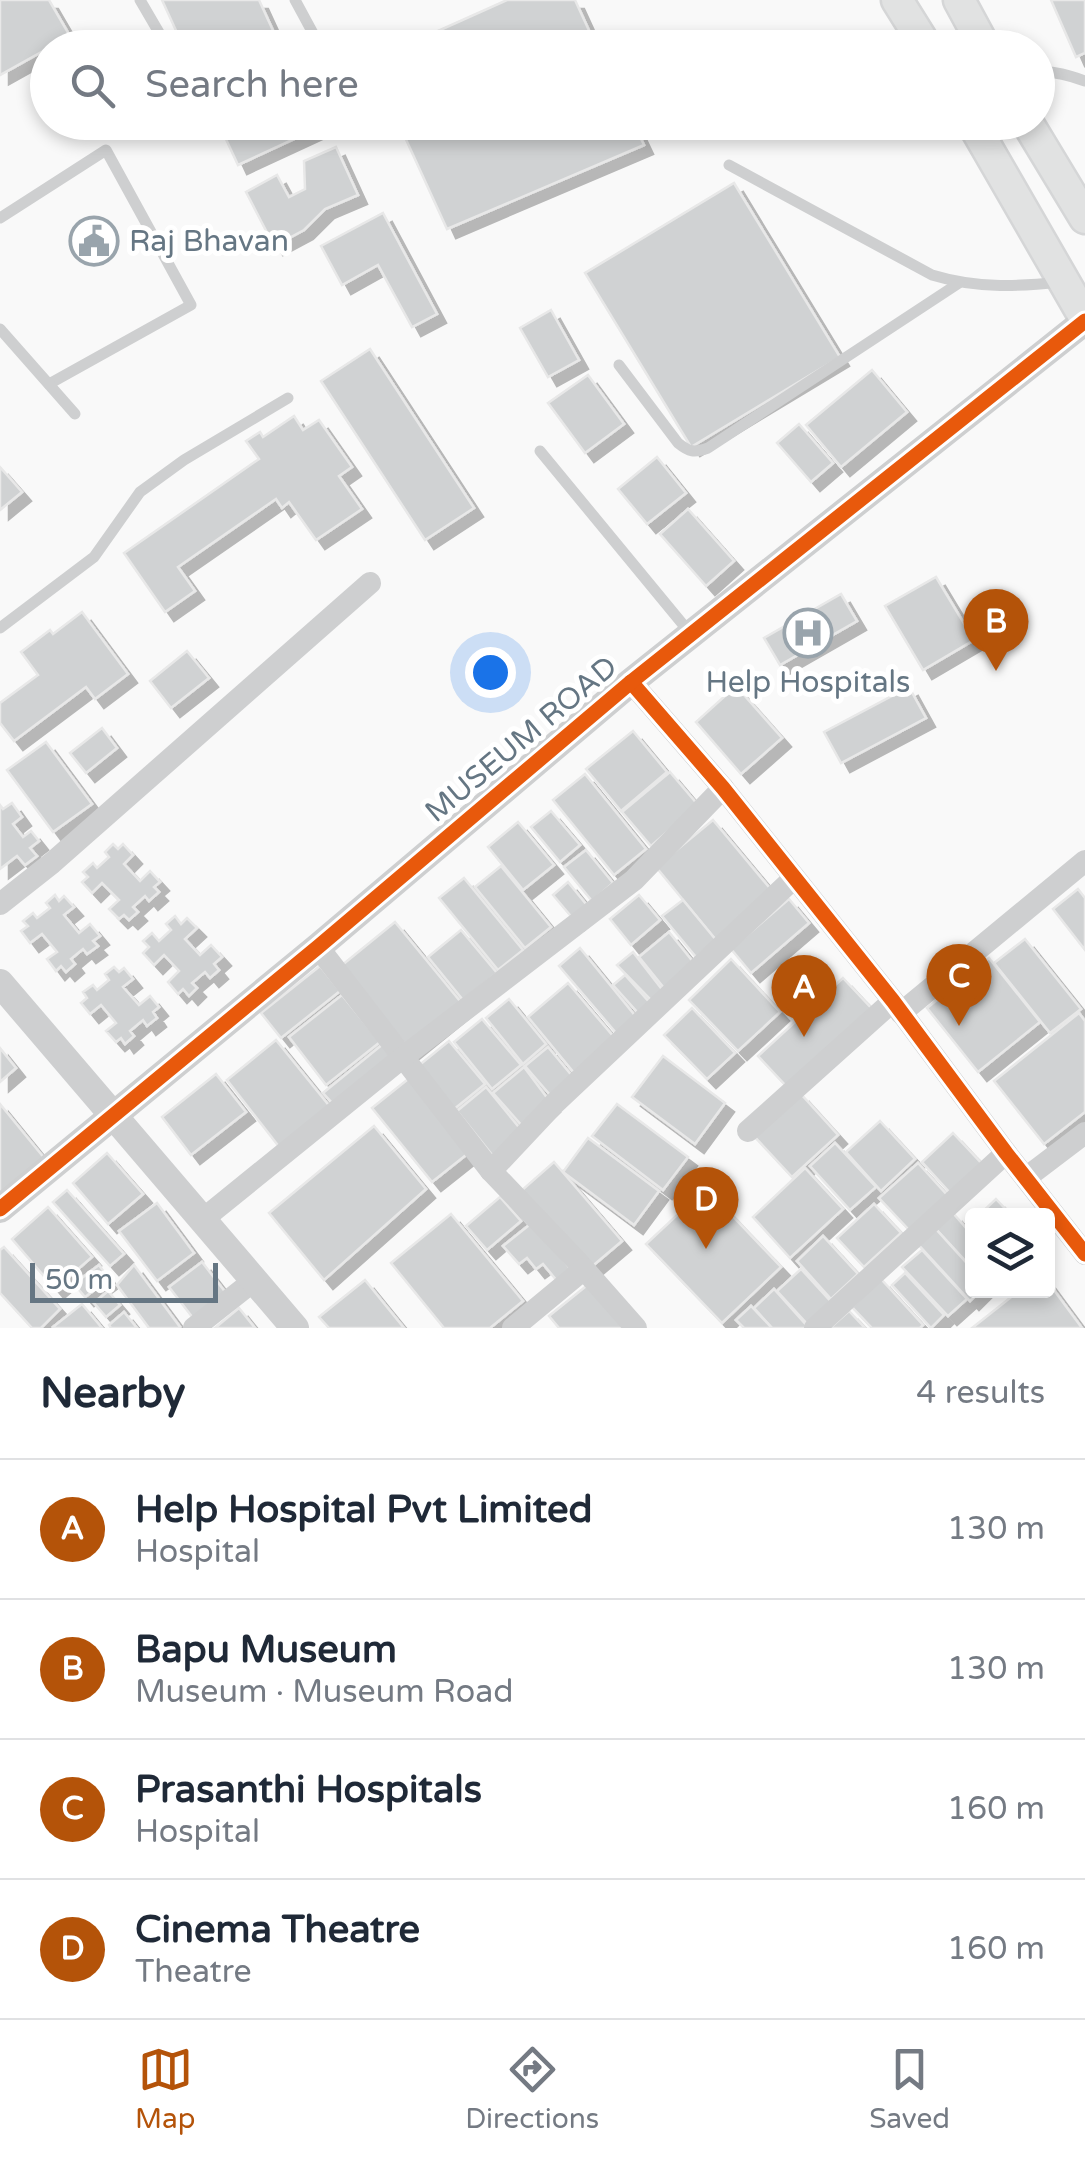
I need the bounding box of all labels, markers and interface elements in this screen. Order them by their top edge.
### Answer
search box [30,30,1055,140]
icon: search [65,58,120,113]
text: Search here [145,62,359,108]
public building icon: Raj Bhavan [68,215,120,267]
place label: Raj Bhavan [129,223,289,260]
pin: B [964,588,1028,671]
hospital icon: Help Hospitals [782,607,834,659]
your location [465,647,516,698]
street label: MUSEUM ROAD [418,648,625,830]
place label: Help Hospitals [706,664,910,701]
pin: C [926,944,992,1026]
pin: A [772,954,836,1037]
pin: D [674,1166,738,1249]
map controls [965,1208,1055,1298]
button: layers [965,1208,1055,1298]
scale bar [30,1258,218,1302]
text: 50 m [45,1263,113,1297]
text: Nearby [40,1368,185,1419]
text: 4 results [916,1374,1045,1412]
text: Help Hospital Pvt Limited [135,1487,592,1533]
text: A [61,1510,84,1548]
text: 130 m [947,1510,1045,1548]
text: Hospital [135,1533,260,1571]
text: Bapu Museum [135,1627,397,1673]
text: B [61,1650,84,1688]
text: 130 m [947,1650,1045,1688]
text: Museum · Museum Road [135,1673,513,1711]
text: Prasanthi Hospitals [135,1767,482,1813]
text: C [61,1790,84,1828]
text: 160 m [947,1790,1045,1828]
text: Hospital [135,1813,260,1851]
text: Cinema Theatre [135,1907,420,1953]
text: D [60,1930,85,1968]
text: 160 m [947,1930,1045,1968]
text: Theatre [135,1953,252,1991]
tab: Map [135,2042,195,2136]
tab: Directions [465,2042,599,2136]
tab: Saved [869,2042,950,2136]

